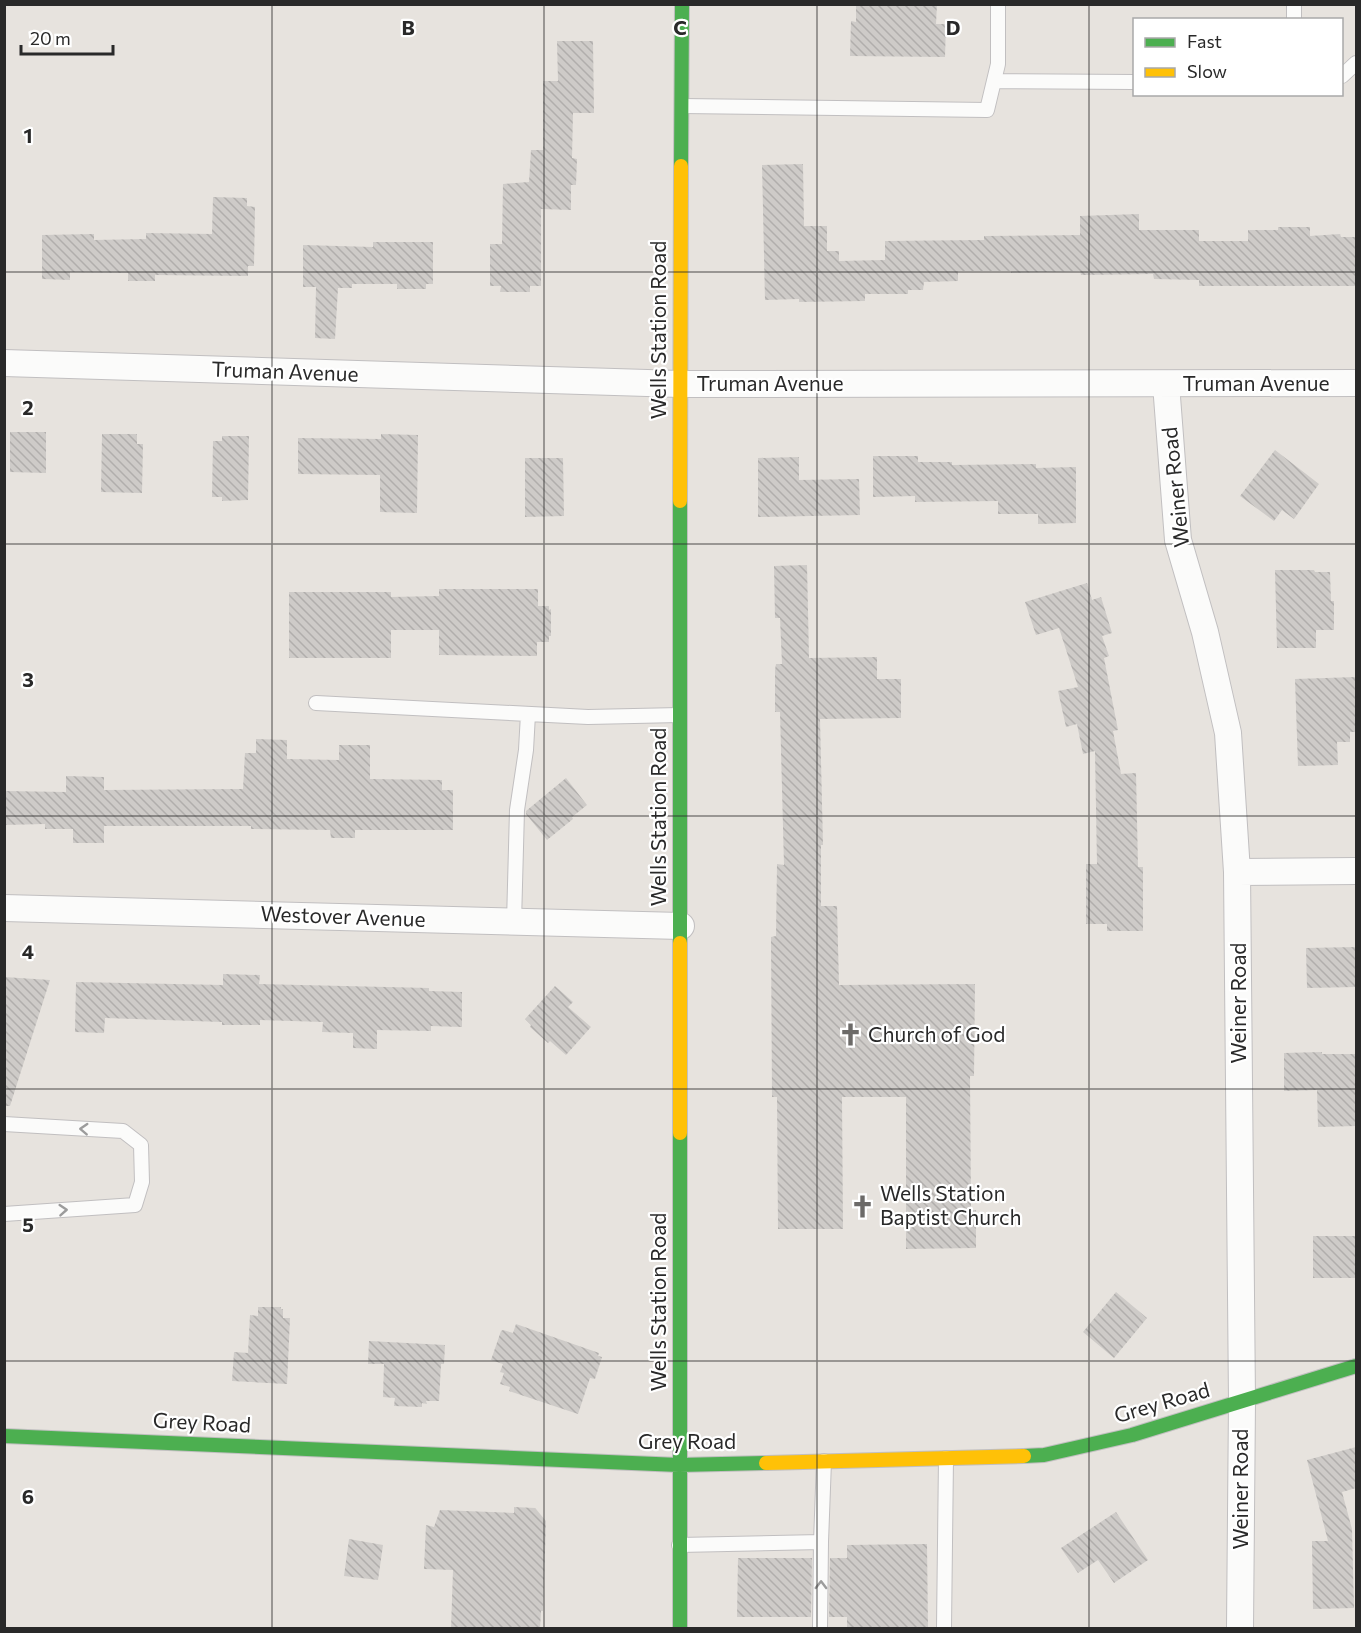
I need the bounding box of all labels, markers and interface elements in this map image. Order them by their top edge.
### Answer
text: B [401,15,415,39]
text: C [673,15,687,39]
text: D [946,15,960,39]
scale bar [21,18,112,56]
legend [1133,18,1343,96]
text: 20 m [30,27,71,49]
text: Fast [1187,30,1222,52]
text: Slow [1187,60,1227,82]
text: 1 [23,123,33,147]
street label: Wells Station Road [645,241,670,419]
street label: Truman Avenue [211,355,359,386]
street label: Truman Avenue [696,370,844,395]
street label: Truman Avenue [1182,370,1330,395]
text: 2 [22,395,34,419]
street label: Weiner Road [1156,426,1193,549]
text: 3 [22,667,34,691]
street label: Wells Station Road [645,728,670,906]
street label: Westover Avenue [260,900,426,931]
text: 4 [22,939,34,963]
street label: Weiner Road [1225,943,1250,1064]
place label: Church of God [868,1021,1005,1046]
church icon: Church of God [837,1022,863,1048]
one-way arrow [80,1122,89,1135]
place label: Wells Station Baptist Church [880,1180,1022,1229]
church icon: Wells Station Baptist Church [849,1193,875,1219]
one-way arrow [58,1204,67,1217]
text: 5 [22,1212,34,1236]
street label: Wells Station Road [645,1213,670,1391]
street label: Grey Road [1111,1376,1212,1427]
street label: Grey Road [152,1406,252,1437]
street label: Grey Road [638,1428,736,1453]
street label: Weiner Road [1227,1429,1252,1550]
text: 6 [22,1484,34,1508]
one-way arrow [815,1581,827,1590]

